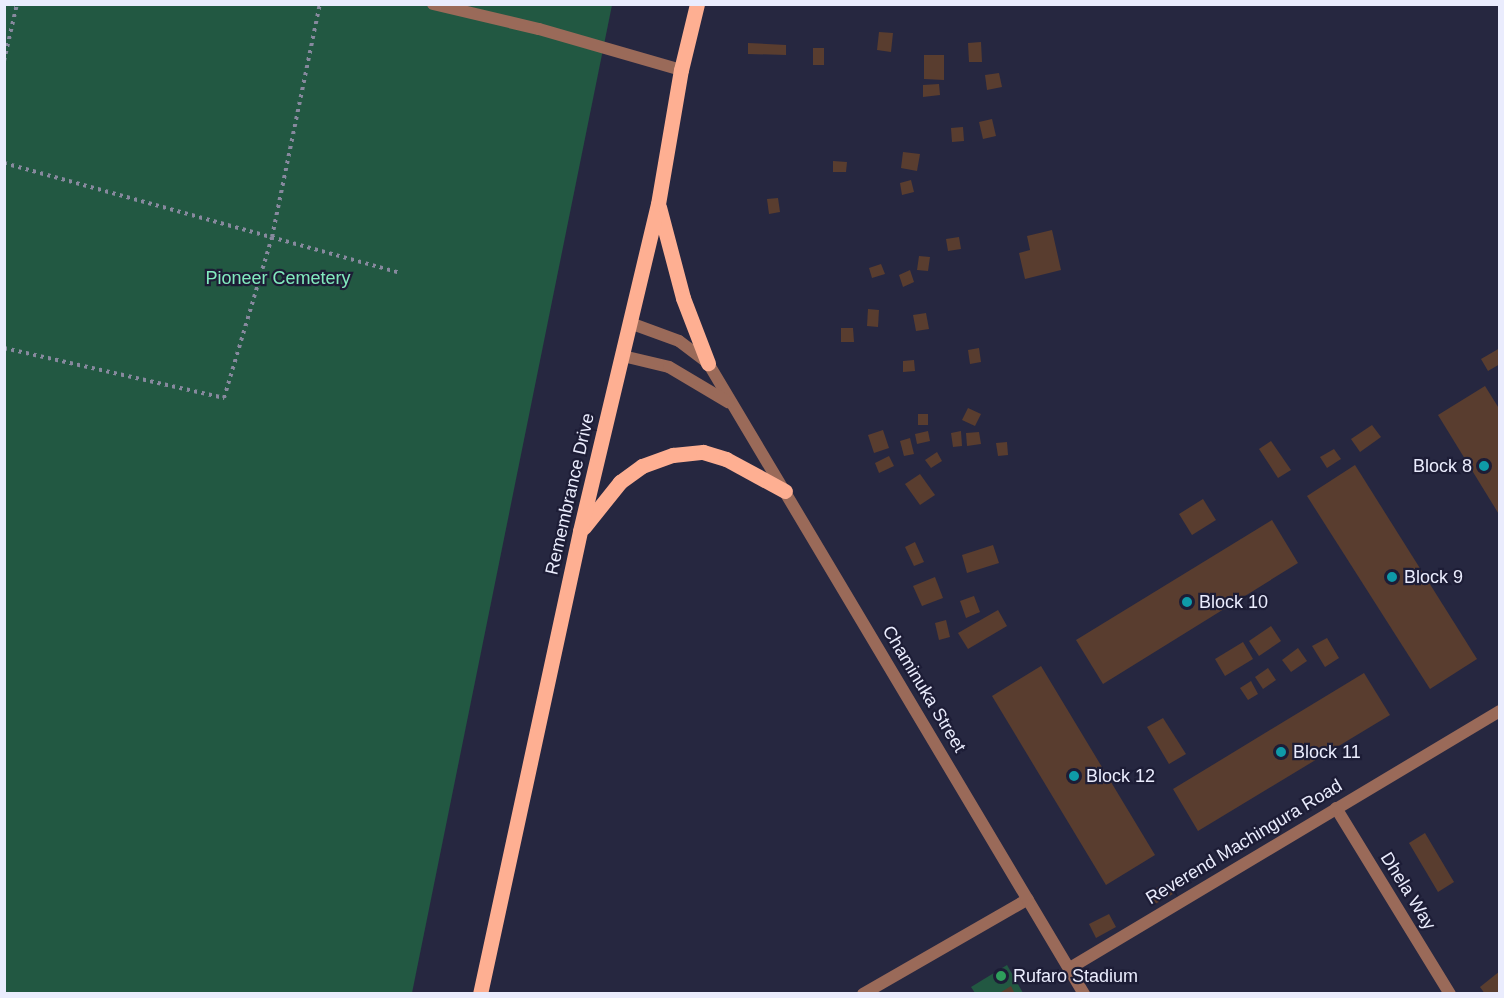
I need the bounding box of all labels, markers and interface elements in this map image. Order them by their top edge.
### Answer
park label: Pioneer Cemetery [205,267,351,289]
street label: Remembrance Drive [541,411,599,577]
place label: Block 8 [1413,455,1472,477]
marker: Block 8 [1477,459,1491,473]
place label: Block 9 [1404,566,1463,588]
marker: Block 9 [1385,570,1399,584]
place label: Block 10 [1199,591,1268,613]
marker: Block 10 [1180,595,1194,609]
street label: Chaminuka Street [878,622,970,756]
place label: Block 11 [1293,741,1361,763]
marker: Block 11 [1274,745,1288,759]
place label: Block 12 [1086,765,1155,787]
marker: Block 12 [1067,769,1081,783]
street label: Reverend Machingura Road [1142,775,1346,909]
street label: Dhela Way [1376,848,1440,934]
place label: Rufaro Stadium [1013,965,1138,987]
marker: Rufaro Stadium [994,969,1008,983]

